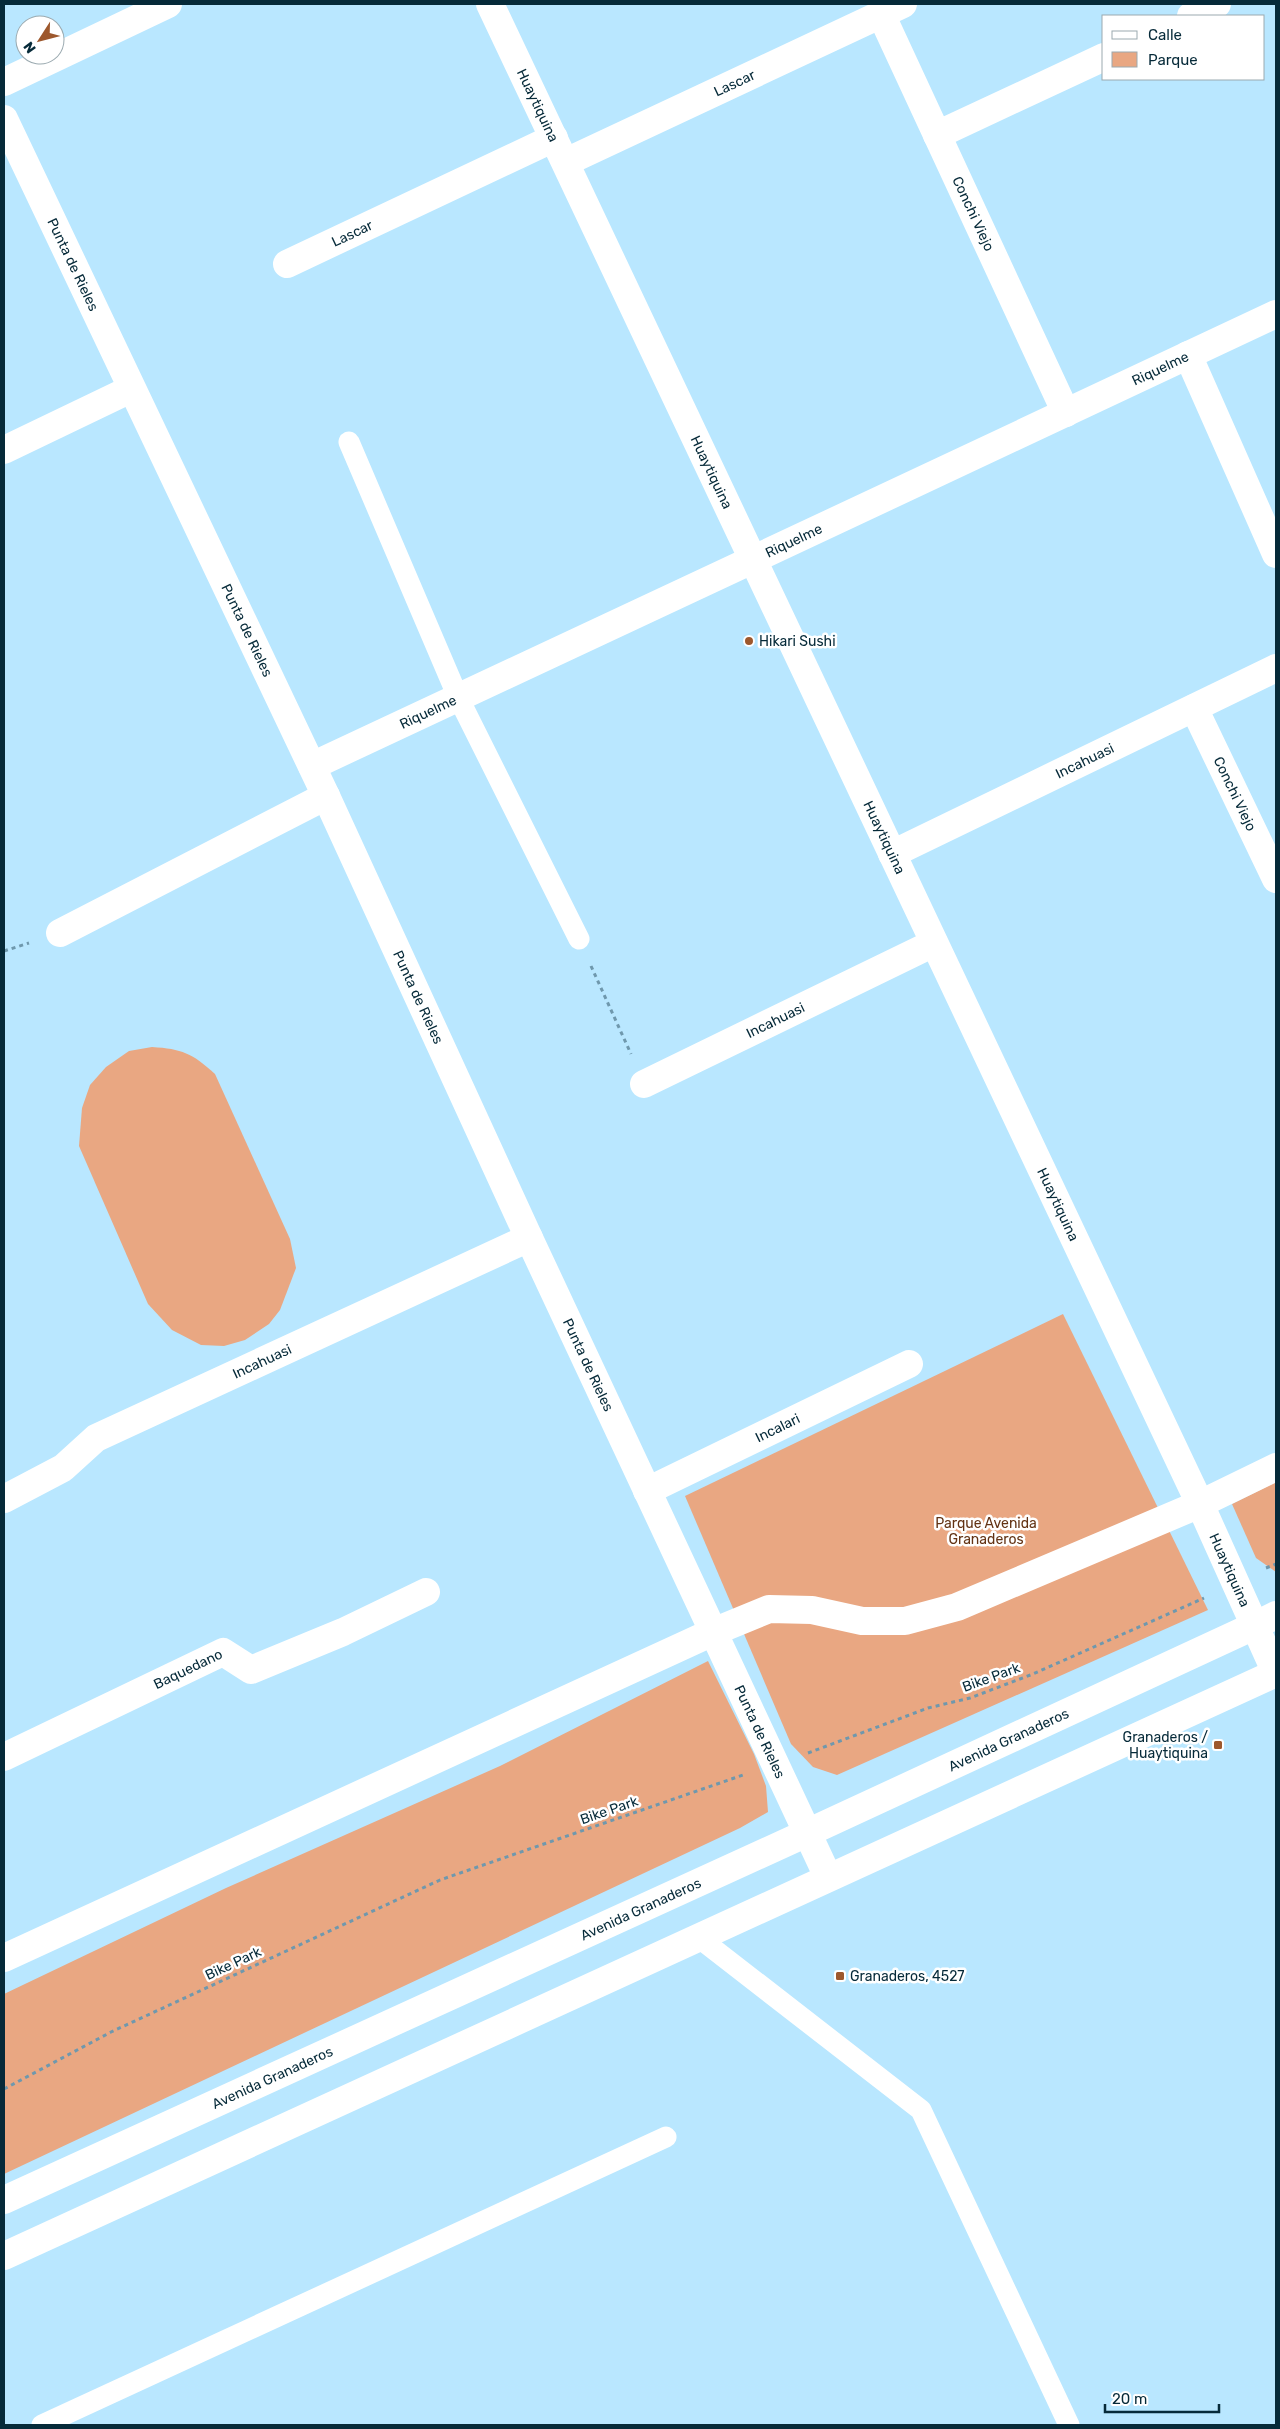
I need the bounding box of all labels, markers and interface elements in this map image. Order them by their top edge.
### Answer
north arrow [15,15,65,65]
legend [1102,15,1265,80]
text: Calle [1148,26,1182,44]
text: N [20,38,40,56]
text: Parque [1148,51,1198,69]
street label: Huaytiquina [513,66,562,145]
street label: Lascar [711,66,759,100]
street label: Conchi Viejo [948,174,998,254]
street label: Punta de Rieles [43,215,102,314]
street label: Lascar [329,216,376,251]
street label: Riquelme [1129,348,1192,389]
street label: Huaytiquina [687,433,736,512]
street label: Riquelme [763,520,825,562]
street label: Punta de Rieles [217,581,276,680]
place label: Hikari Sushi [759,633,836,650]
marker: Hikari Sushi [743,635,755,647]
street label: Riquelme [397,692,459,733]
street label: Incahuasi [1053,740,1117,783]
street label: Conchi Viejo [1210,754,1260,834]
street label: Huaytiquina [859,798,909,877]
street label: Punta de Rieles [389,948,447,1047]
street label: Incahuasi [743,999,808,1042]
street label: Huaytiquina [1033,1165,1082,1244]
street label: Punta de Rieles [559,1316,617,1414]
street label: Incahuasi [230,1341,294,1383]
street label: Incalari [753,1410,803,1446]
park label: Parque Avenida Granaderos [935,1515,1037,1548]
street label: Huaytiquina [1205,1531,1253,1610]
street label: Baquedano [151,1646,225,1693]
street label: Bike Park [960,1659,1023,1696]
street label: Punta de Rieles [730,1682,789,1781]
street label: Avenida Granaderos [946,1705,1072,1775]
place label: Granaderos / Huaytiquina [1123,1729,1208,1762]
marker: Granaderos / Huaytiquina [1212,1739,1224,1751]
street label: Bike Park [578,1792,641,1828]
street label: Avenida Granaderos [578,1875,704,1944]
street label: Bike Park [202,1943,265,1984]
place label: Granaderos, 4527 [850,1968,965,1985]
marker: Granaderos, 4527 [834,1970,846,1982]
street label: Avenida Granaderos [209,2043,336,2113]
scale bar [1105,2382,1219,2414]
text: 20 m [1112,2390,1147,2408]

